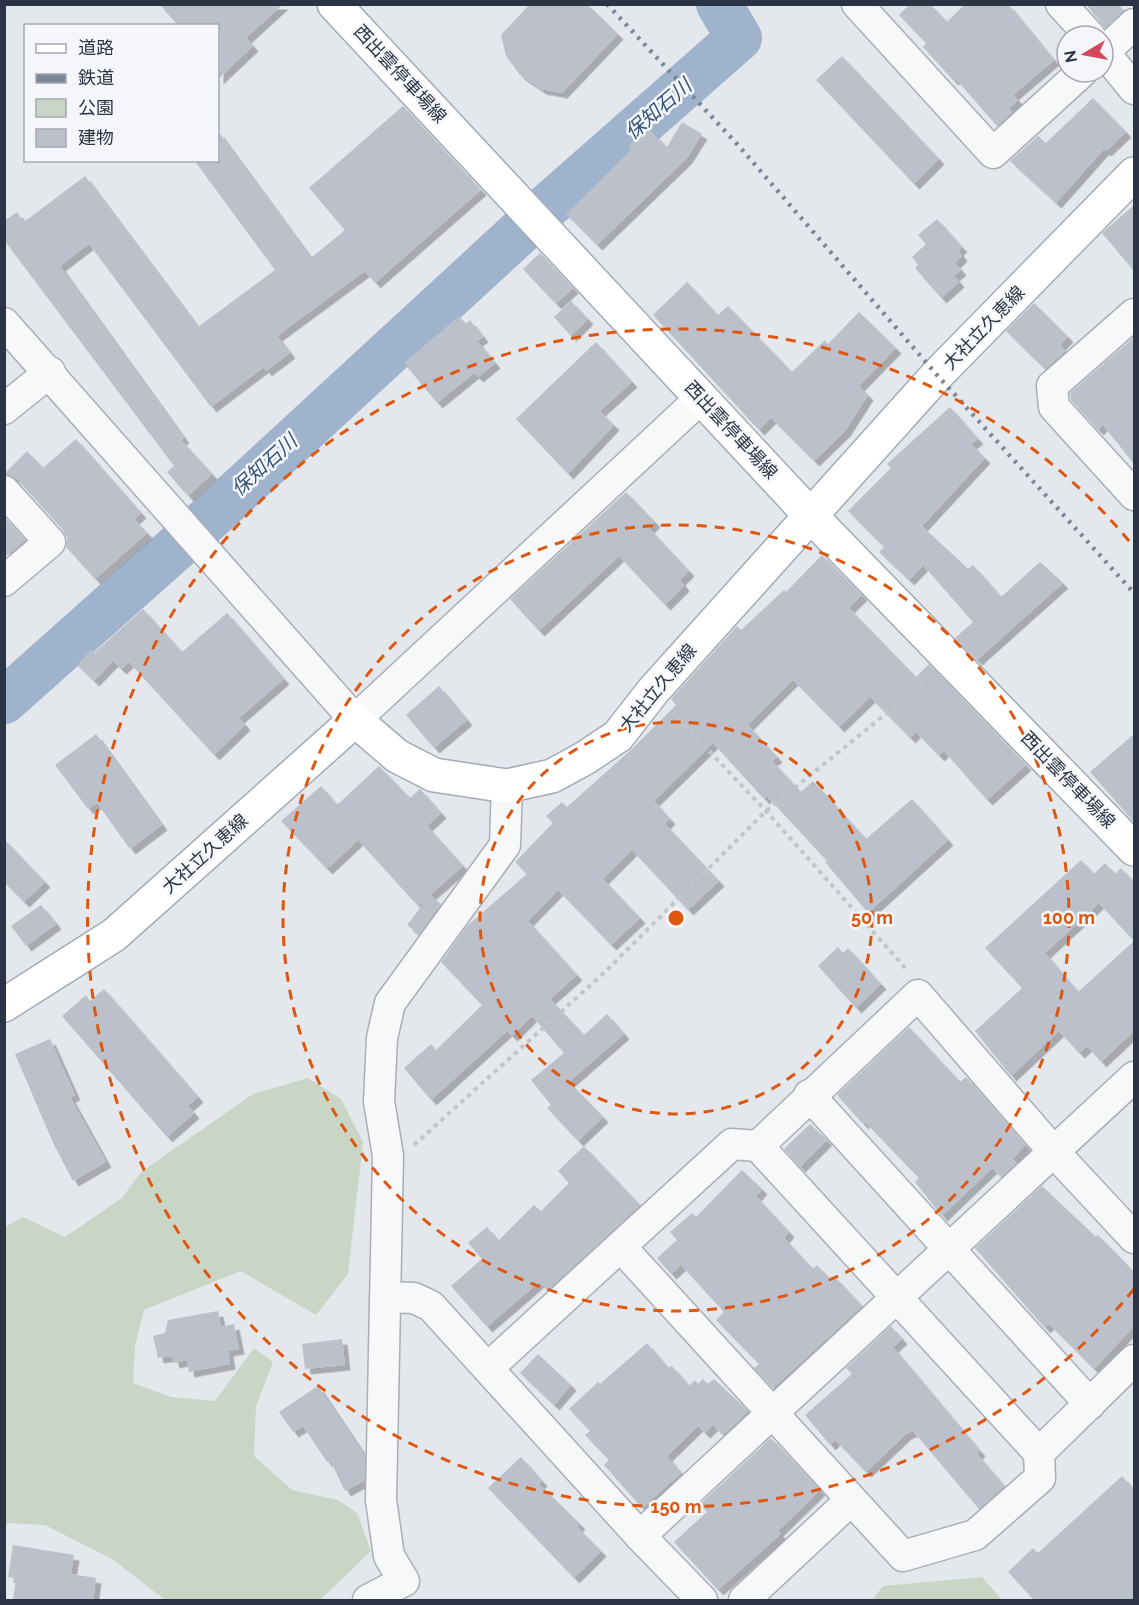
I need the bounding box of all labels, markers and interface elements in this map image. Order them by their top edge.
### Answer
street label: 西出雲停車場線 [350,20,451,127]
legend [24,24,219,162]
north arrow [1055,24,1115,84]
text: 道路 [78,37,114,58]
text: N [1060,49,1081,64]
text: 鉄道 [78,67,114,88]
water label: 保知石川 [620,72,698,144]
text: 公園 [78,97,114,118]
text: 建物 [78,127,114,148]
street label: 大社立久恵線 [939,282,1029,374]
street label: 西出雲停車場線 [681,376,782,483]
water label: 保知石川 [226,428,303,501]
street label: 大社立久恵線 [615,640,700,736]
street label: 西出雲停車場線 [1017,727,1120,832]
street label: 大社立久恵線 [158,810,252,898]
text: 50 m [851,907,893,928]
text: 100 m [1043,907,1095,928]
centre of rings [666,908,686,928]
text: 150 m [651,1496,702,1517]

